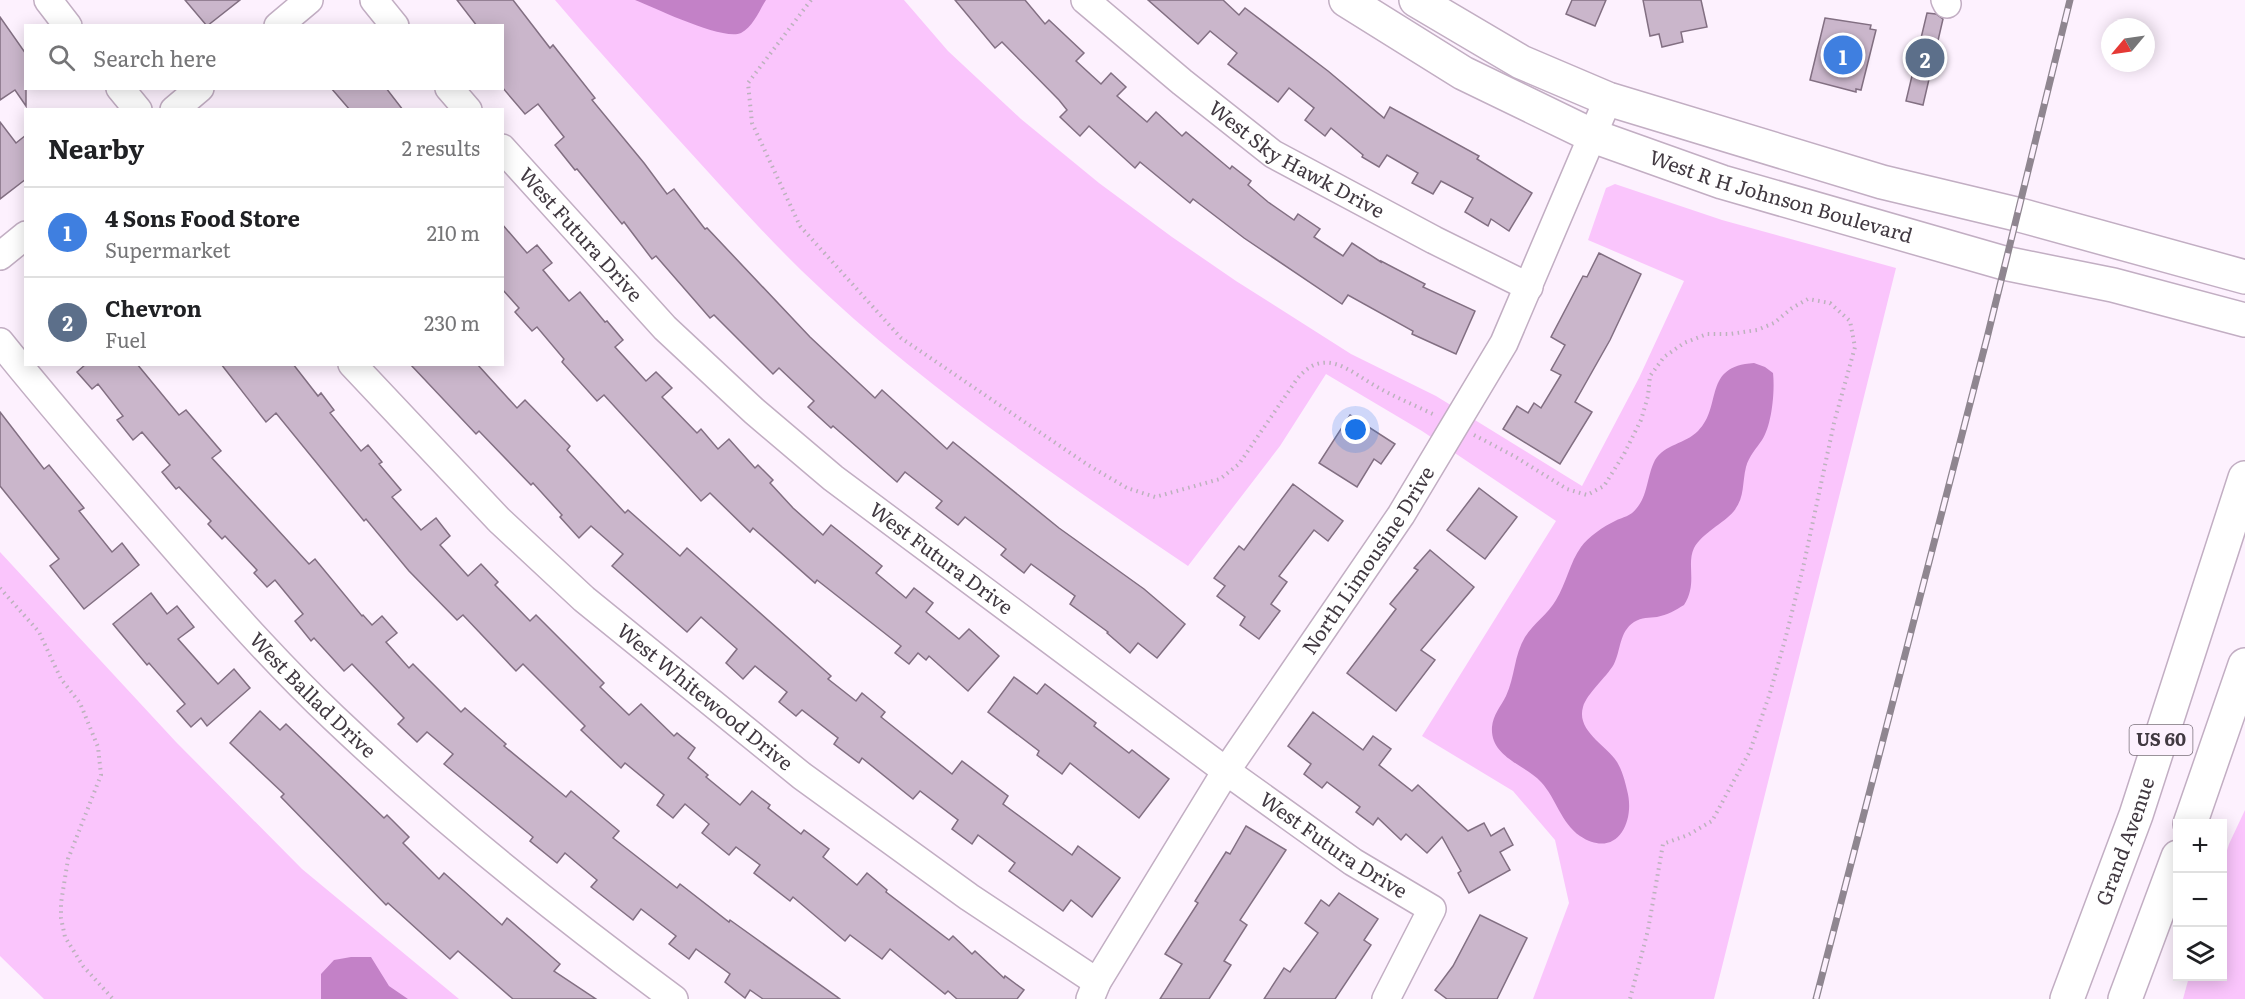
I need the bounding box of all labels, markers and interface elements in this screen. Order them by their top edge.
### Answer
north arrow [2101,18,2155,72]
search box [24,24,504,90]
pin: 1 [1824,32,1862,78]
pin: 2 [1906,36,1944,80]
icon: search [45,41,78,74]
text: Search here [93,41,216,74]
street label: West Sky Hawk Drive [1203,92,1391,224]
text: Nearby [48,128,144,167]
text: 2 results [402,132,480,162]
street label: West R H Johnson Boulevard [1646,140,1917,249]
street label: West Futura Drive [513,159,651,307]
text: 4 Sons Food Store [105,201,300,234]
text: 1 [63,217,72,247]
text: 210 m [427,217,480,247]
text: Supermarket [105,234,231,264]
text: Chevron [105,291,202,324]
text: 2 [62,307,73,337]
text: 230 m [424,307,480,337]
text: Fuel [105,324,146,354]
your location [1341,415,1370,444]
street label: North Limousine Drive [1293,459,1440,660]
street label: West Futura Drive [864,493,1020,621]
street label: West Whitewood Drive [611,615,801,776]
street label: West Ballad Drive [244,624,384,764]
road number: US 60 [2130,725,2192,755]
street label: Grand Avenue [2086,773,2160,909]
street label: West Futura Drive [1255,783,1414,904]
map controls [2173,819,2227,981]
button: + [2173,819,2227,873]
button: − [2173,873,2227,927]
button: layers [2173,927,2227,981]

